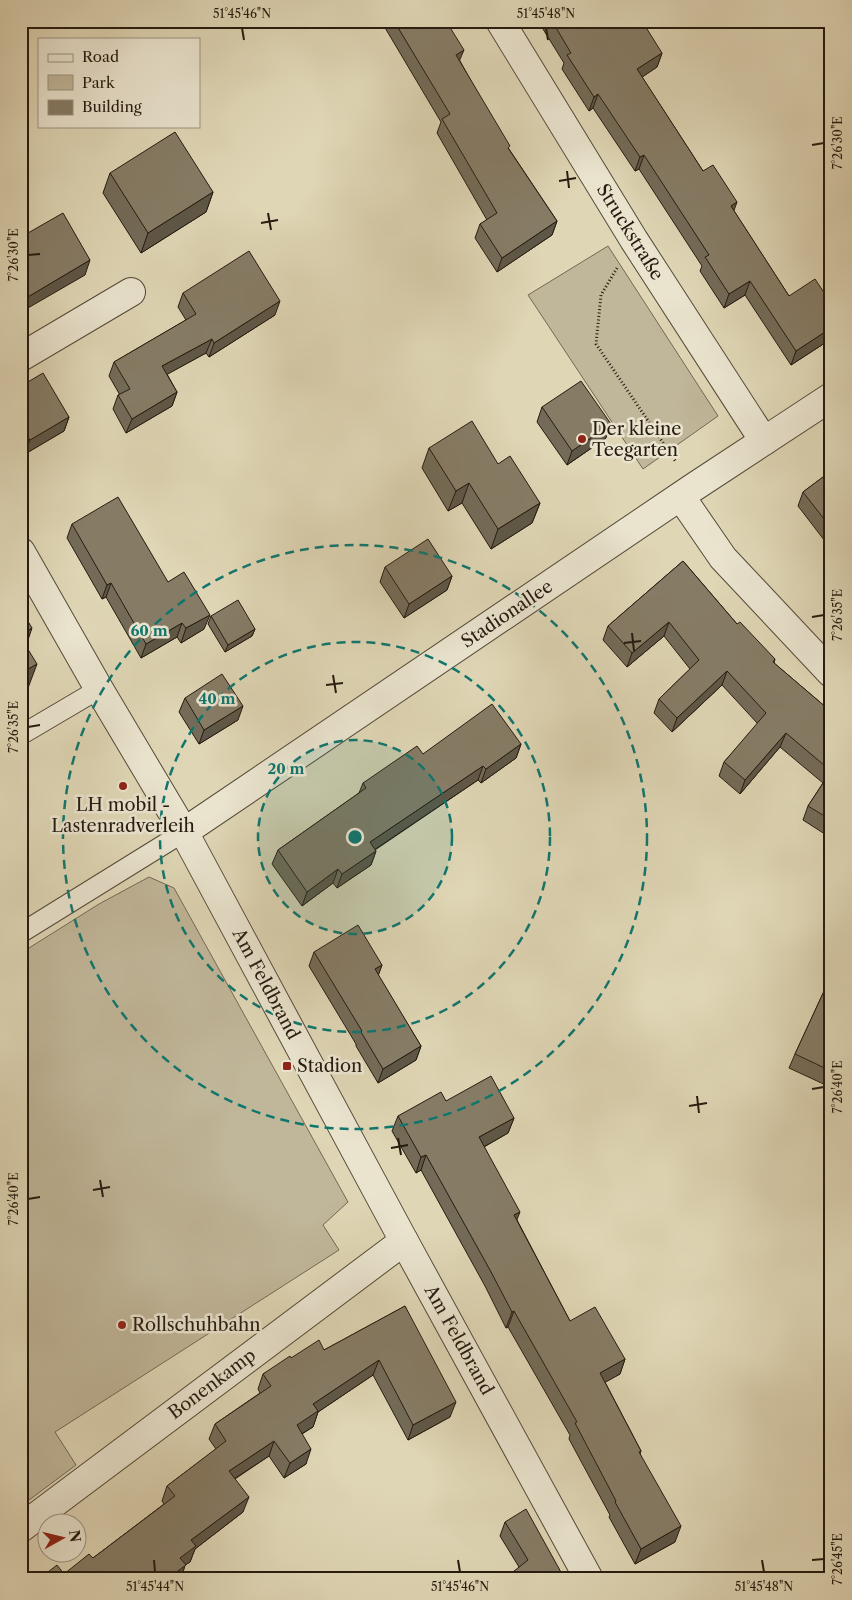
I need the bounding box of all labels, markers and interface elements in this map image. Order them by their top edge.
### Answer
text: 51°45'46"N [213,6,271,21]
text: 51°45'48"N [517,6,575,21]
legend [38,38,200,128]
text: Road [82,47,119,66]
text: Park [82,73,116,92]
text: Building [82,97,142,116]
text: 7°26'30"E [830,116,845,170]
street label: Struckstraße [592,180,668,284]
text: 7°26'30"E [6,228,21,282]
place label: Der kleine Teegarten [592,418,681,461]
marker: Der kleine Teegarten [576,433,588,445]
street label: Stadionallee [457,575,557,653]
text: 7°26'35"E [830,589,845,641]
text: 60 m [130,621,168,640]
text: 40 m [198,689,236,708]
text: 7°26'35"E [6,701,21,753]
text: 20 m [267,759,305,778]
marker: LH mobil - Lastenradverleih [117,780,129,792]
place label: LH mobil - Lastenradverleih [51,794,195,837]
centre of rings [346,828,364,846]
street label: Am Feldbrand [227,924,304,1043]
place label: Stadion [297,1055,362,1077]
marker: Stadion [281,1060,293,1072]
text: 7°26'40"E [830,1061,845,1113]
text: 7°26'40"E [6,1173,21,1225]
street label: Am Feldbrand [419,1280,498,1399]
place label: Rollschuhbahn [132,1314,261,1336]
marker: Rollschuhbahn [116,1319,128,1331]
street label: Bonenkamp [164,1344,260,1424]
north arrow [38,1512,88,1562]
text: N [65,1529,85,1543]
text: 7°26'45"E [830,1533,845,1585]
text: 51°45'44"N [126,1579,184,1594]
text: 51°45'46"N [431,1579,489,1594]
text: 51°45'48"N [735,1579,793,1594]

